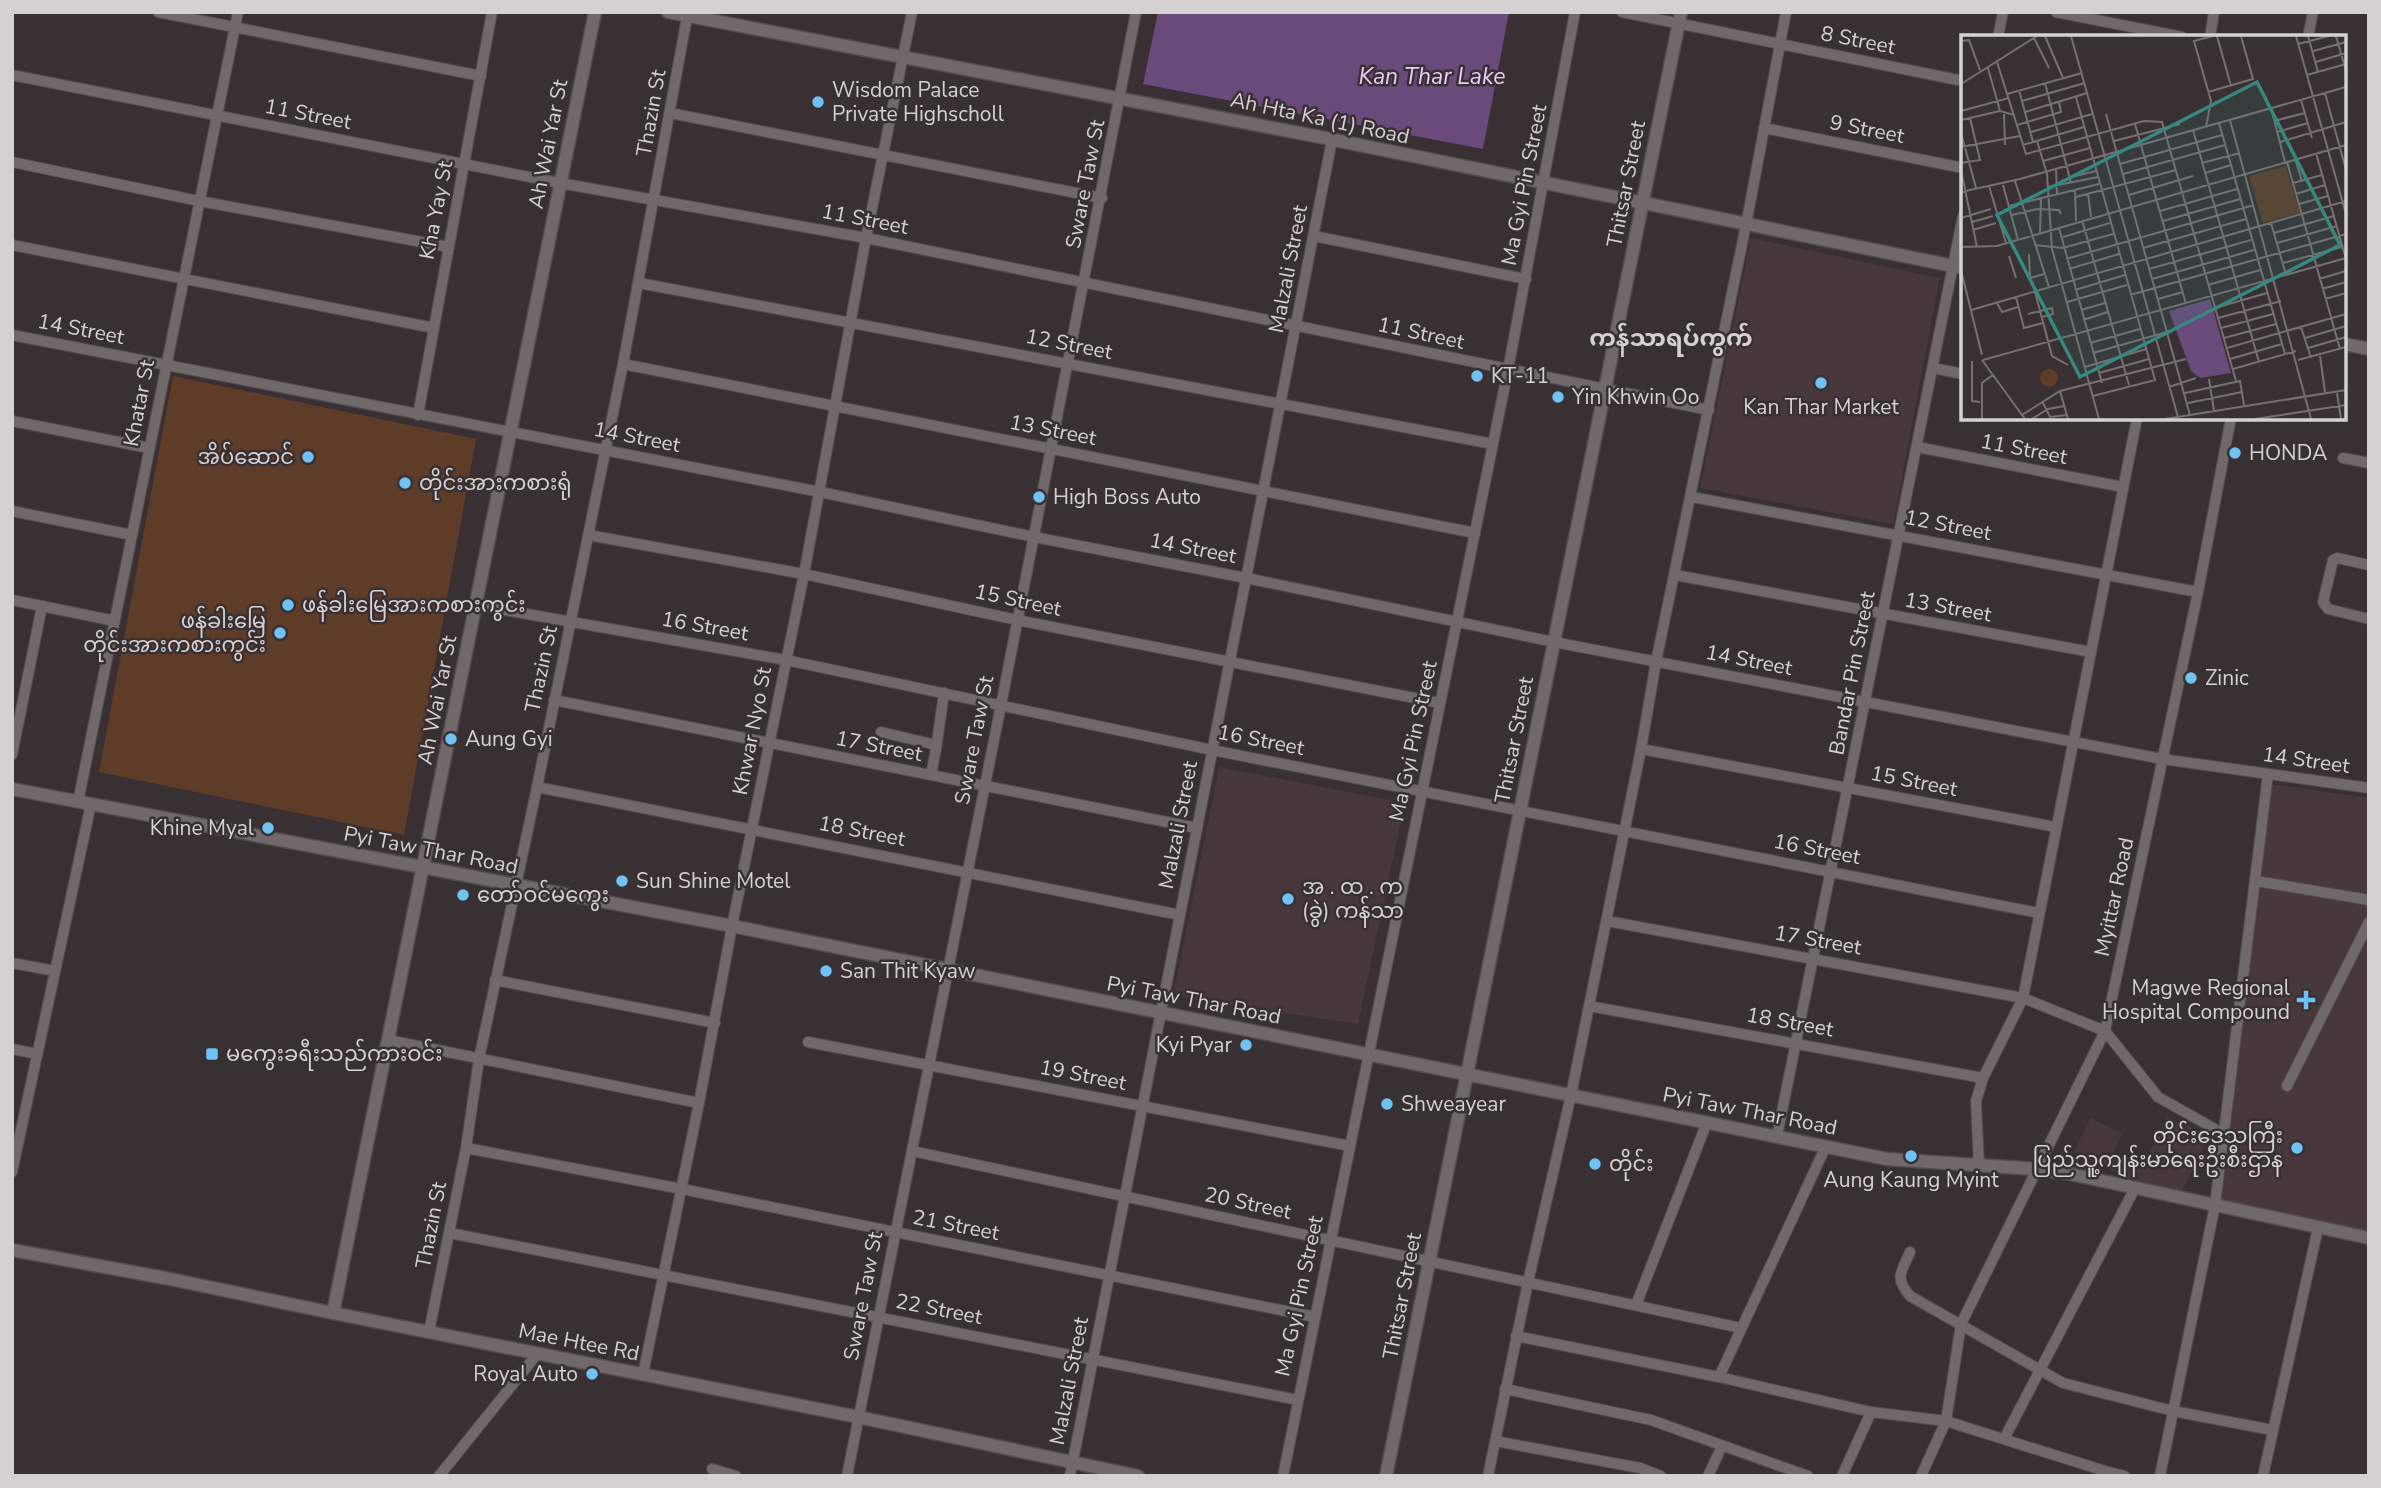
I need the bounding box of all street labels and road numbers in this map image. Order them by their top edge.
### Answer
street label: 8 Street [1818,19,1898,61]
street label: Thazin St [630,67,673,159]
street label: Ah Wai Yar St [522,76,574,211]
street label: Ah Hta Ka (1) Road [1228,85,1412,151]
street label: 11 Street [262,92,354,136]
street label: Ma Gyi Pin Street [1495,101,1553,268]
street label: 9 Street [1827,108,1907,150]
street label: Sware Taw St [1059,117,1111,251]
street label: Thitsar Street [1600,118,1652,250]
street label: Kha Yay St [413,158,459,262]
street label: 11 Street [819,197,911,241]
street label: Malzali Street [1262,202,1314,335]
street label: 14 Street [35,307,127,351]
street label: 11 Street [1375,310,1468,356]
street label: 12 Street [1023,322,1115,366]
street label: Khatar St [117,357,161,449]
street label: 13 Street [1007,408,1099,452]
street label: 14 Street [591,415,683,459]
street label: 11 Street [1978,427,2070,471]
street label: 12 Street [1902,503,1994,547]
street label: 14 Street [1147,526,1239,570]
street label: 15 Street [972,577,1065,623]
street label: 13 Street [1902,586,1994,629]
street label: Bandar Pin Street [1822,588,1882,757]
street label: 16 Street [659,605,751,648]
street label: Thazin St [518,622,564,715]
street label: Ah Wai Yar St [411,632,463,767]
street label: 14 Street [1703,638,1795,682]
street label: Ma Gyi Pin Street [1382,657,1444,824]
street label: Khwar Nyo St [726,664,778,797]
street label: Sware Taw St [948,673,1000,807]
street label: Thitsar Street [1488,674,1540,806]
street label: 16 Street [1215,718,1307,762]
street label: 17 Street [833,724,925,768]
street label: 14 Street [2261,740,2352,780]
street label: Malzali Street [1152,758,1204,891]
street label: 15 Street [1868,759,1960,803]
street label: 18 Street [816,809,908,853]
street label: Pyi Taw Thar Road [341,819,521,881]
street label: 16 Street [1771,827,1863,871]
street label: Myittar Road [2088,835,2140,959]
street label: 17 Street [1772,919,1864,962]
street label: Pyi Taw Thar Road [1104,969,1284,1031]
street label: 18 Street [1744,1001,1836,1044]
street label: 19 Street [1037,1053,1129,1097]
street label: Pyi Taw Thar Road [1660,1080,1840,1142]
street label: Thazin St [409,1179,453,1271]
street label: 20 Street [1202,1180,1295,1226]
street label: 21 Street [910,1203,1002,1247]
street label: Ma Gyi Pin Street [1268,1212,1330,1379]
street label: Sware Taw St [837,1229,889,1363]
street label: Thitsar Street [1376,1230,1428,1362]
street label: 22 Street [893,1287,985,1331]
street label: Malzali Street [1043,1314,1095,1447]
street label: Mae Htee Rd [516,1317,642,1367]

